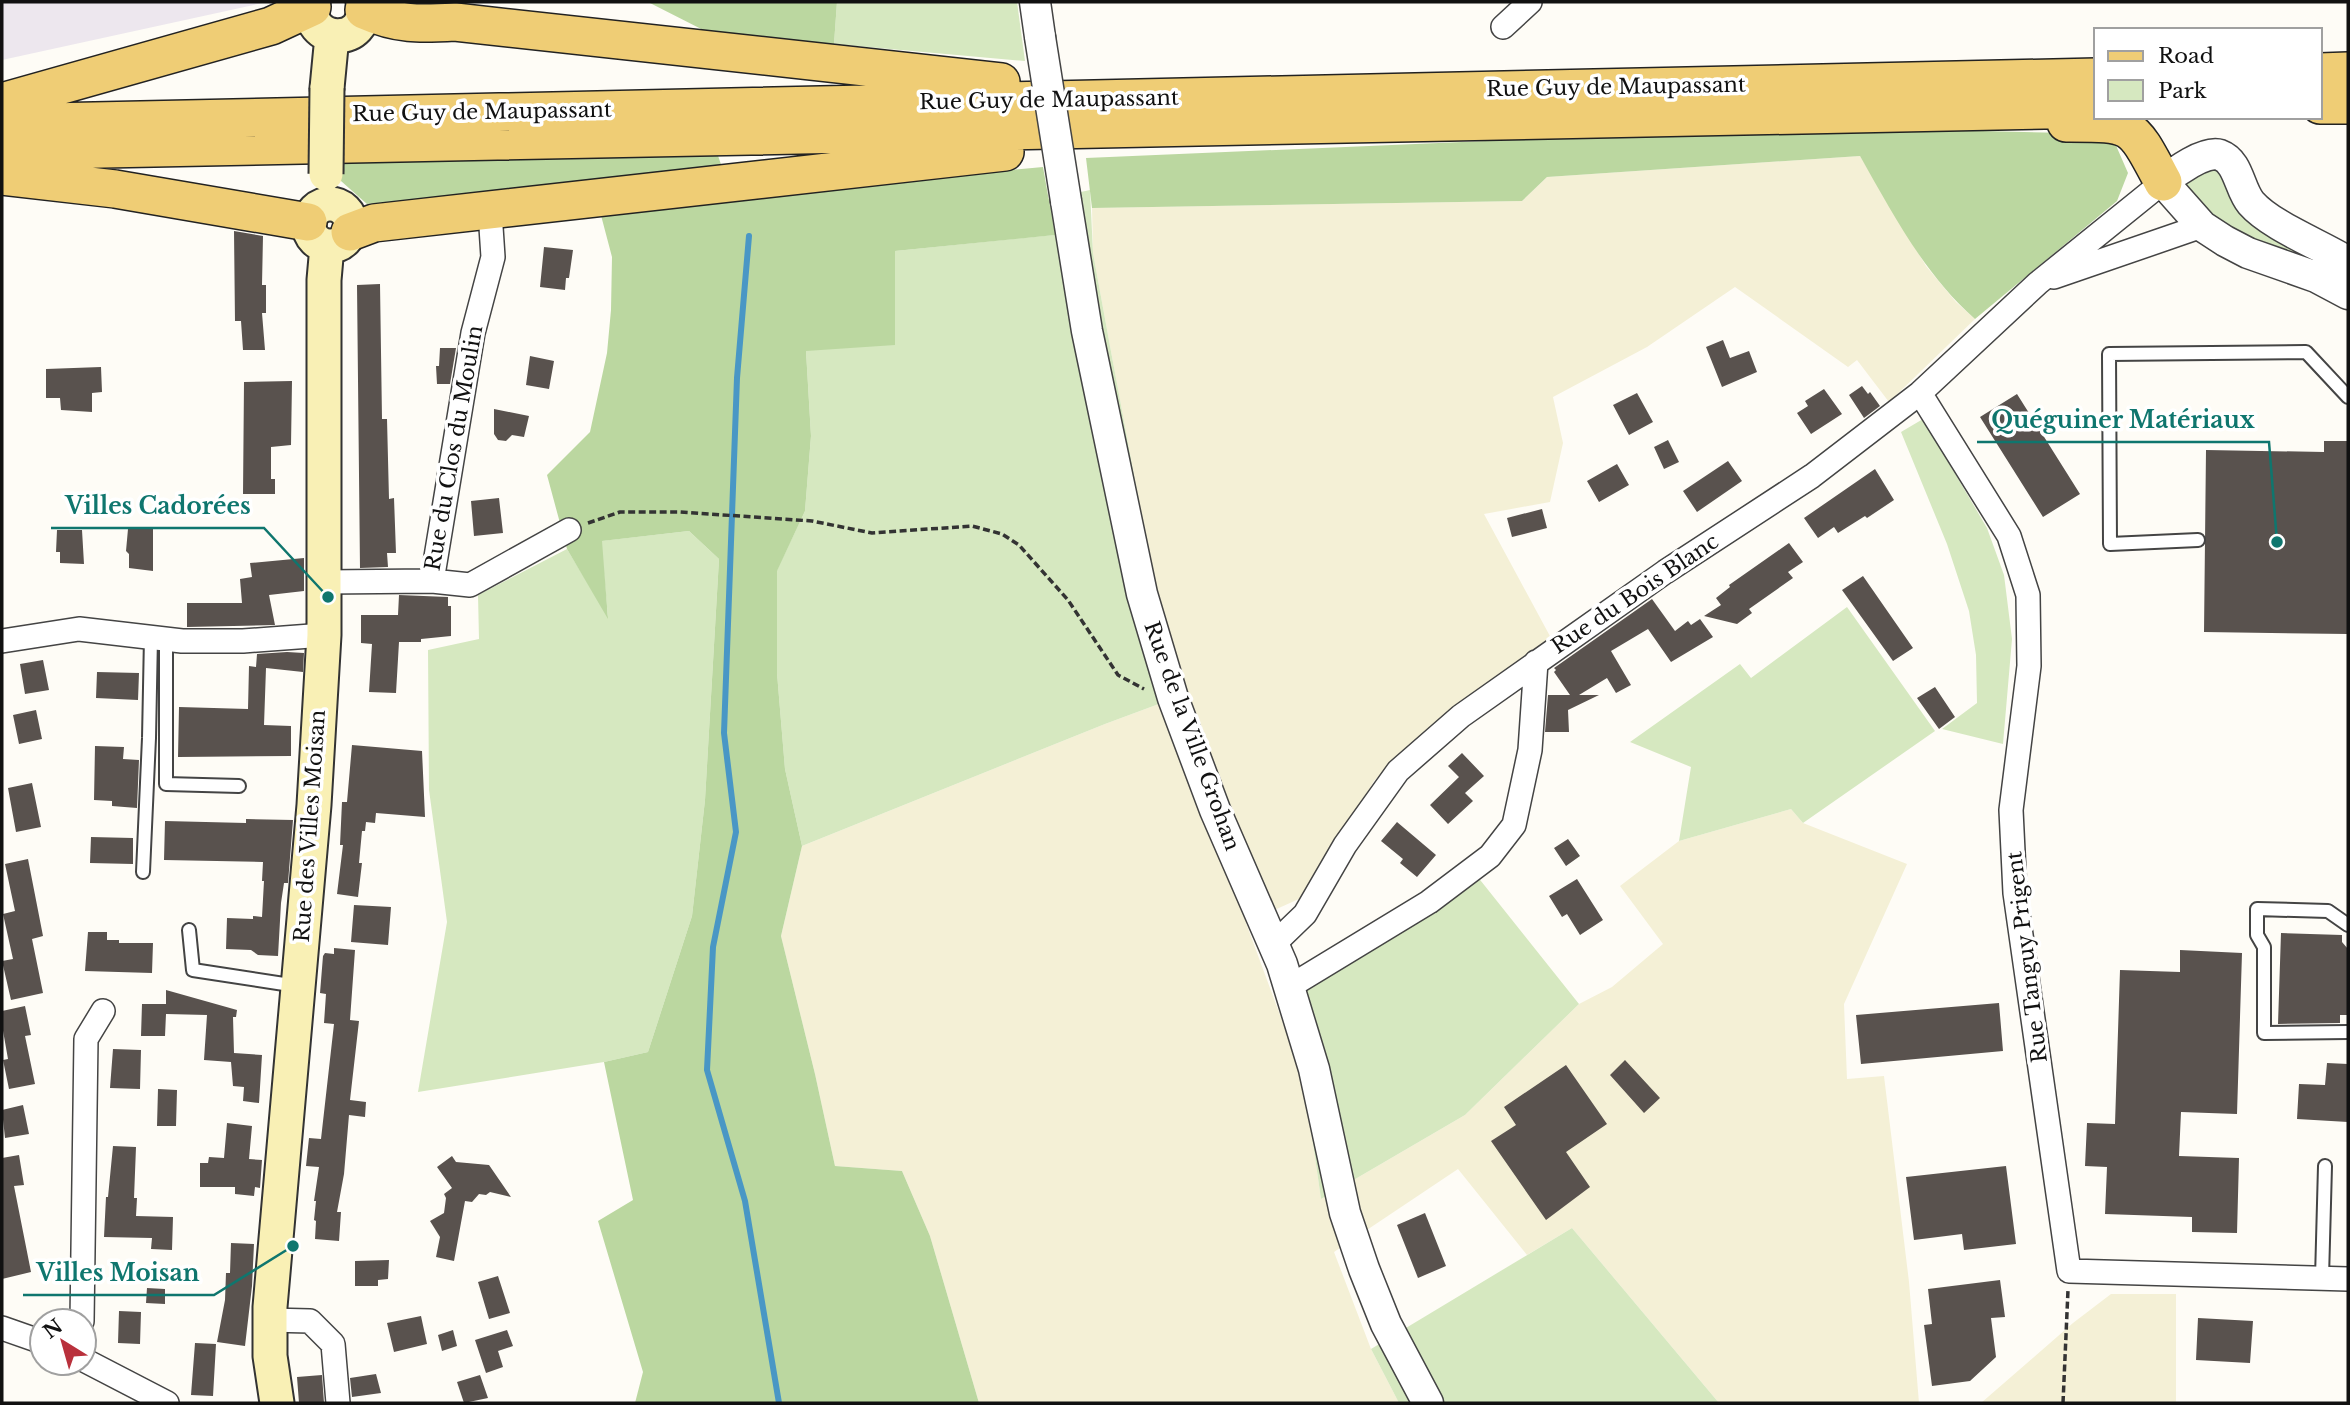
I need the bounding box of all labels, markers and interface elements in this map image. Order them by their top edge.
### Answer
legend [2094,28,2322,119]
text: Road [2158,43,2214,69]
street label: Rue Guy de Maupassant [1486,72,1746,102]
text: Park [2158,78,2207,104]
street label: Rue Guy de Maupassant [919,85,1179,115]
street label: Rue Guy de Maupassant [352,97,612,127]
street label: Rue du Clos du Moulin [420,323,488,573]
callout: Quéguiner Matériaux [1977,398,2269,442]
text: Quéguiner Matériaux [1991,406,2255,434]
callout: Villes Cadorées [51,484,264,528]
text: Villes Cadorées [64,492,251,520]
street label: Rue du Bois Blanc [1547,528,1723,660]
street label: Rue de la Ville Grohan [1138,618,1246,854]
street label: Rue des Villes Moisan [289,709,331,943]
street label: Rue Tanguy Prigent [2001,850,2053,1064]
callout: Villes Moisan [23,1251,214,1295]
text: Villes Moisan [35,1259,200,1287]
north arrow [28,1307,98,1377]
text: N [39,1314,67,1343]

